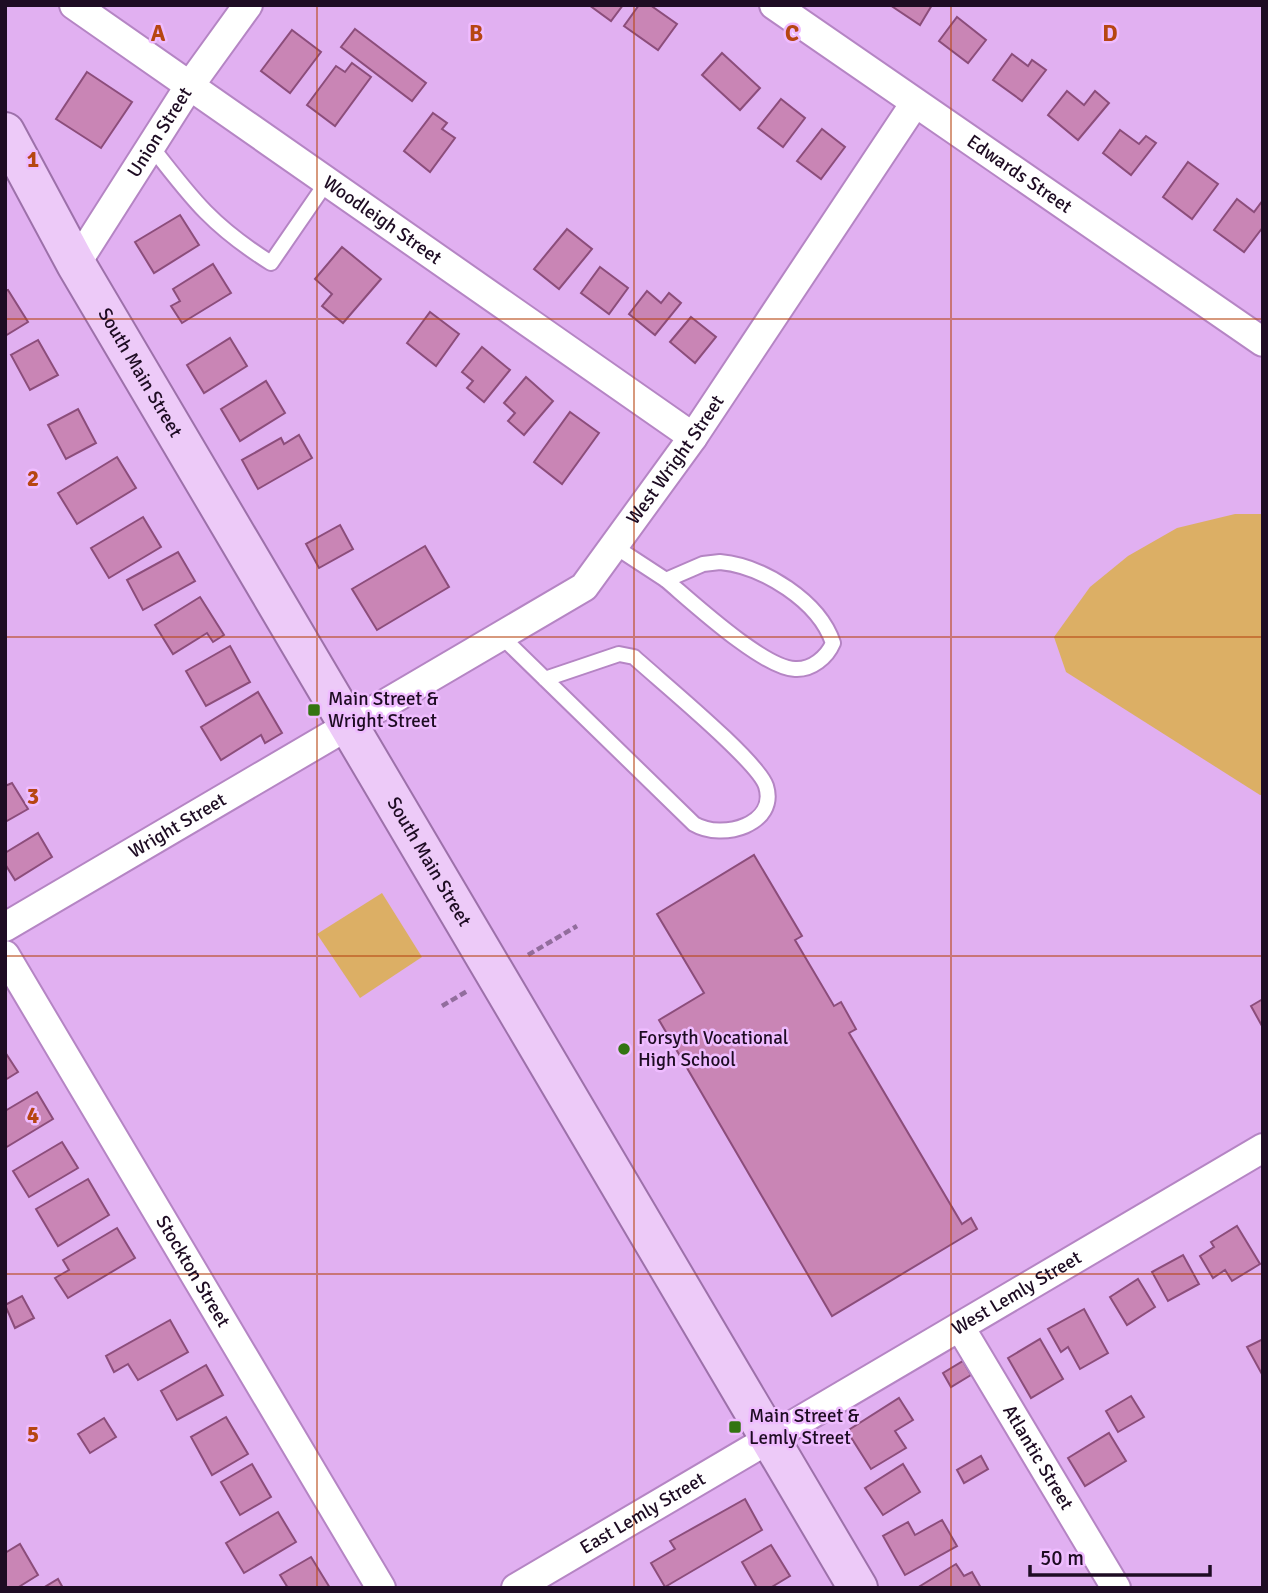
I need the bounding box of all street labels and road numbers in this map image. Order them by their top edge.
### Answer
street label: Union Street [122,83,198,182]
street label: Edwards Street [962,129,1077,219]
street label: Woodleigh Street [318,170,447,270]
street label: South Main Street [93,303,188,442]
street label: West Wright Street [621,390,730,529]
street label: Wright Street [124,788,231,864]
street label: South Main Street [381,793,477,931]
street label: Stockton Street [150,1211,236,1332]
street label: West Lemly Street [948,1246,1086,1341]
street label: Atlantic Street [997,1401,1079,1515]
street label: East Lemly Street [576,1467,710,1560]

